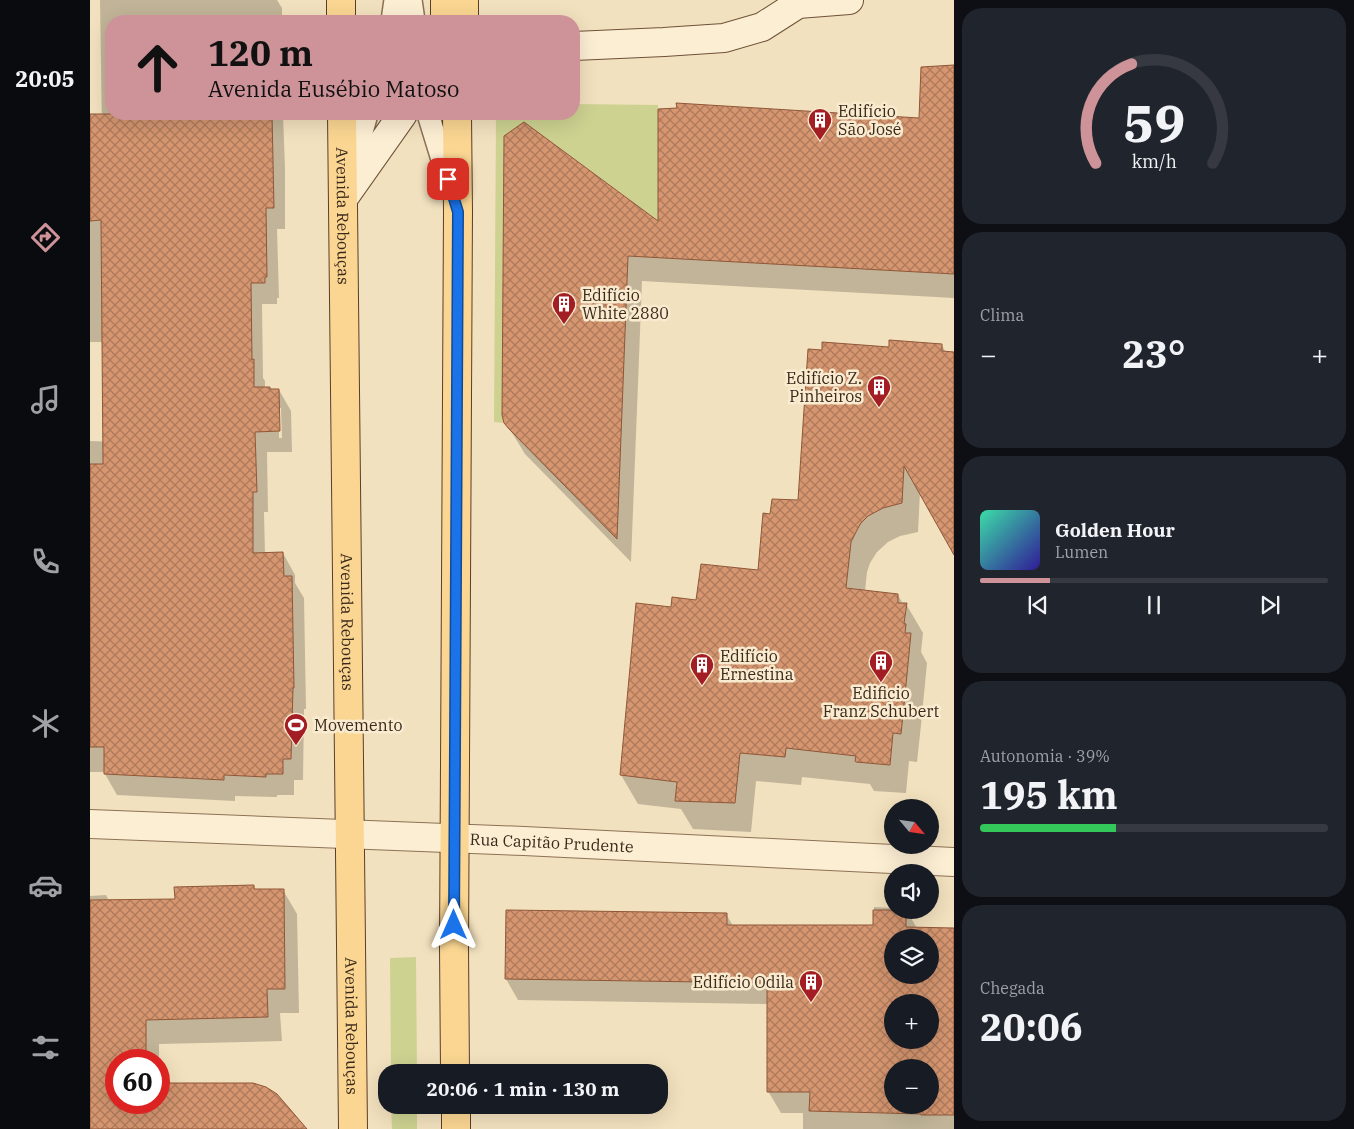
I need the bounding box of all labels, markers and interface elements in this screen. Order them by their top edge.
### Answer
text: 120 m [208,30,313,76]
icon: ahead [125,35,190,100]
text: 20:05 [15,64,75,93]
text: Avenida Eusébio Matoso [208,74,459,103]
text: 59 [1123,89,1185,156]
place label: Edifício São José [838,101,901,139]
building icon: Edifício São José [807,107,833,141]
street label: Avenida Rebouças [332,147,354,285]
text: km/h [1131,150,1177,173]
pin [427,158,469,200]
icon: arrive [434,165,462,193]
icon: directions [28,220,63,255]
place label: Edifício White 2880 [582,285,669,323]
building icon: Edifício White 2880 [551,291,577,325]
text: Clima [980,305,1024,325]
text: 23° [1122,329,1186,378]
text: − [980,336,997,373]
text: + [1311,336,1328,373]
place label: Edifício Z. Pinheiros [786,368,862,406]
building icon: Edifício Z. Pinheiros [866,374,892,408]
icon: music [28,382,63,417]
text: Golden Hour [1055,518,1175,542]
text: Lumen [1055,542,1108,562]
icon: phone [28,544,63,579]
street label: Avenida Rebouças [337,553,358,691]
icon: previous [1024,591,1052,619]
icon: pause [1140,591,1168,619]
icon: next [1256,591,1284,619]
place label: Edifício Ernestina [720,646,794,684]
building icon: Edificio Franz Schubert [868,649,894,683]
building icon: Edifício Ernestina [689,652,715,686]
place label: Edificio Franz Schubert [823,683,939,721]
icon: climate [28,706,63,741]
sports icon: Movemento [283,712,309,746]
place label: Movemento [314,715,403,735]
text: Autonomia · 39% [980,746,1110,766]
text: 195 km [980,770,1118,819]
north arrow [884,799,939,854]
map controls [884,799,939,1114]
street label: Rua Capitão Prudente [469,829,634,856]
button: sound [884,864,939,919]
icon: car [28,868,63,903]
position arrow [427,898,479,950]
button: layers [884,929,939,984]
street label: Avenida Rebouças [341,957,363,1095]
building icon: Edifício Odila [798,969,824,1003]
place label: Edifício Odila [693,972,794,992]
text: Chegada [980,978,1045,998]
button: + [884,994,939,1049]
text: 20:06 [980,1002,1083,1051]
icon: filters [28,1030,63,1065]
speed limit sign: 60 [105,1049,170,1114]
button: − [884,1059,939,1114]
text: 20:06 · 1 min · 130 m [427,1077,619,1101]

